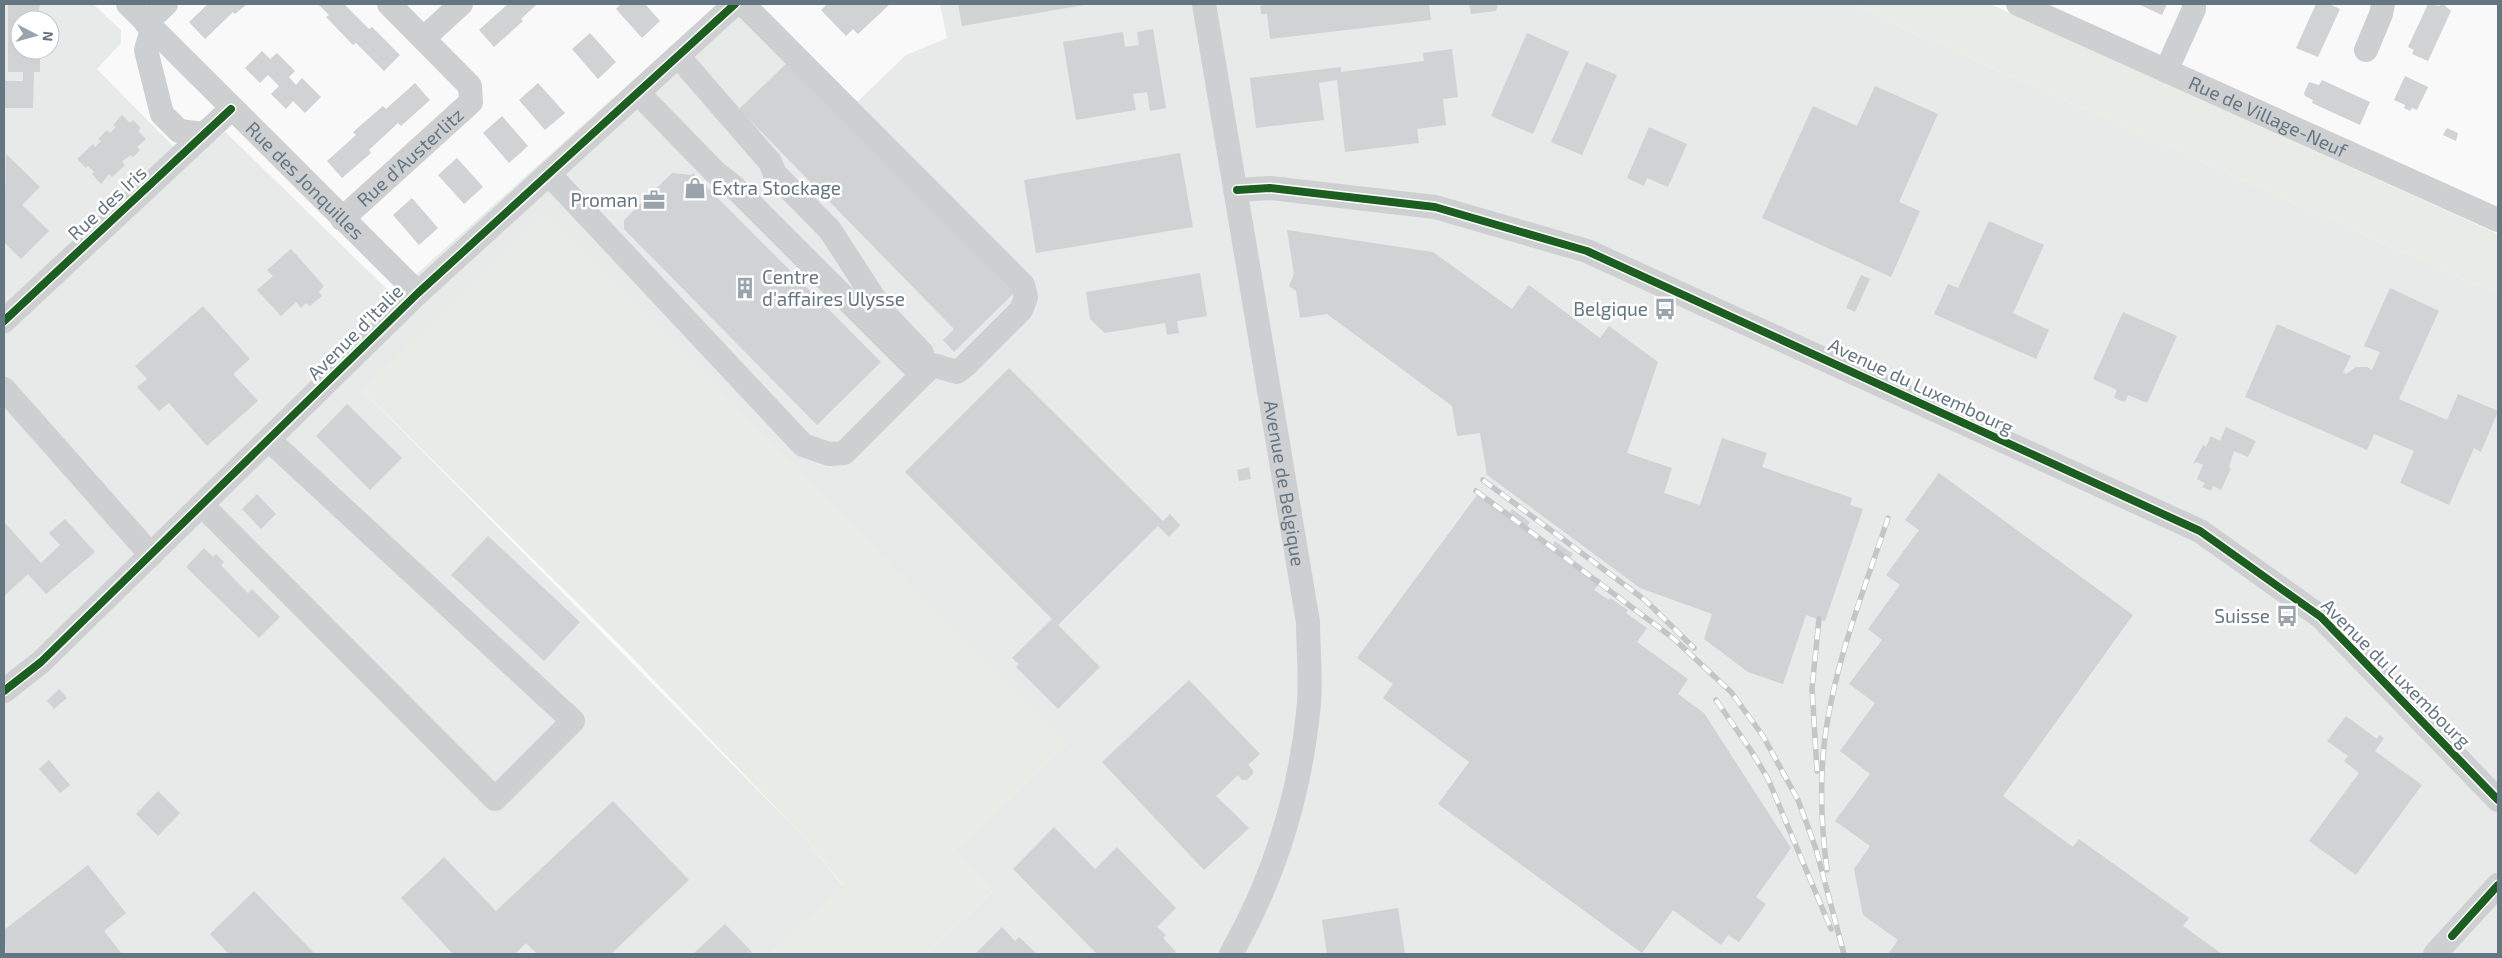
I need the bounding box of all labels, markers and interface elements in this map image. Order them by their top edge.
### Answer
north arrow [10,10,60,60]
text: N [39,30,57,42]
street label: Rue de Village-Neuf [2185,70,2351,162]
street label: Rue d'Austerlitz [352,103,468,211]
street label: Rue des Jonquilles [242,116,369,244]
street label: Rue des Iris [63,160,151,245]
shop icon: Extra Stockage [682,175,708,201]
place label: Extra Stockage [712,176,841,199]
office icon: Proman [641,187,667,213]
place label: Proman [571,188,638,211]
place label: Centre d'affaires Ulysse [762,265,905,310]
building icon: Centre d'affaires Ulysse [732,275,758,301]
street label: Avenue d'Italie [302,279,407,384]
bus stop icon: Belgique [1652,296,1678,322]
place label: Belgique [1573,297,1648,320]
street label: Avenue du Luxembourg [1825,332,2018,439]
street label: Avenue de Belgique [1260,398,1310,568]
street label: Avenue du Luxembourg [2317,593,2476,752]
bus stop icon: Suisse [2274,603,2300,629]
place label: Suisse [2214,604,2270,627]

